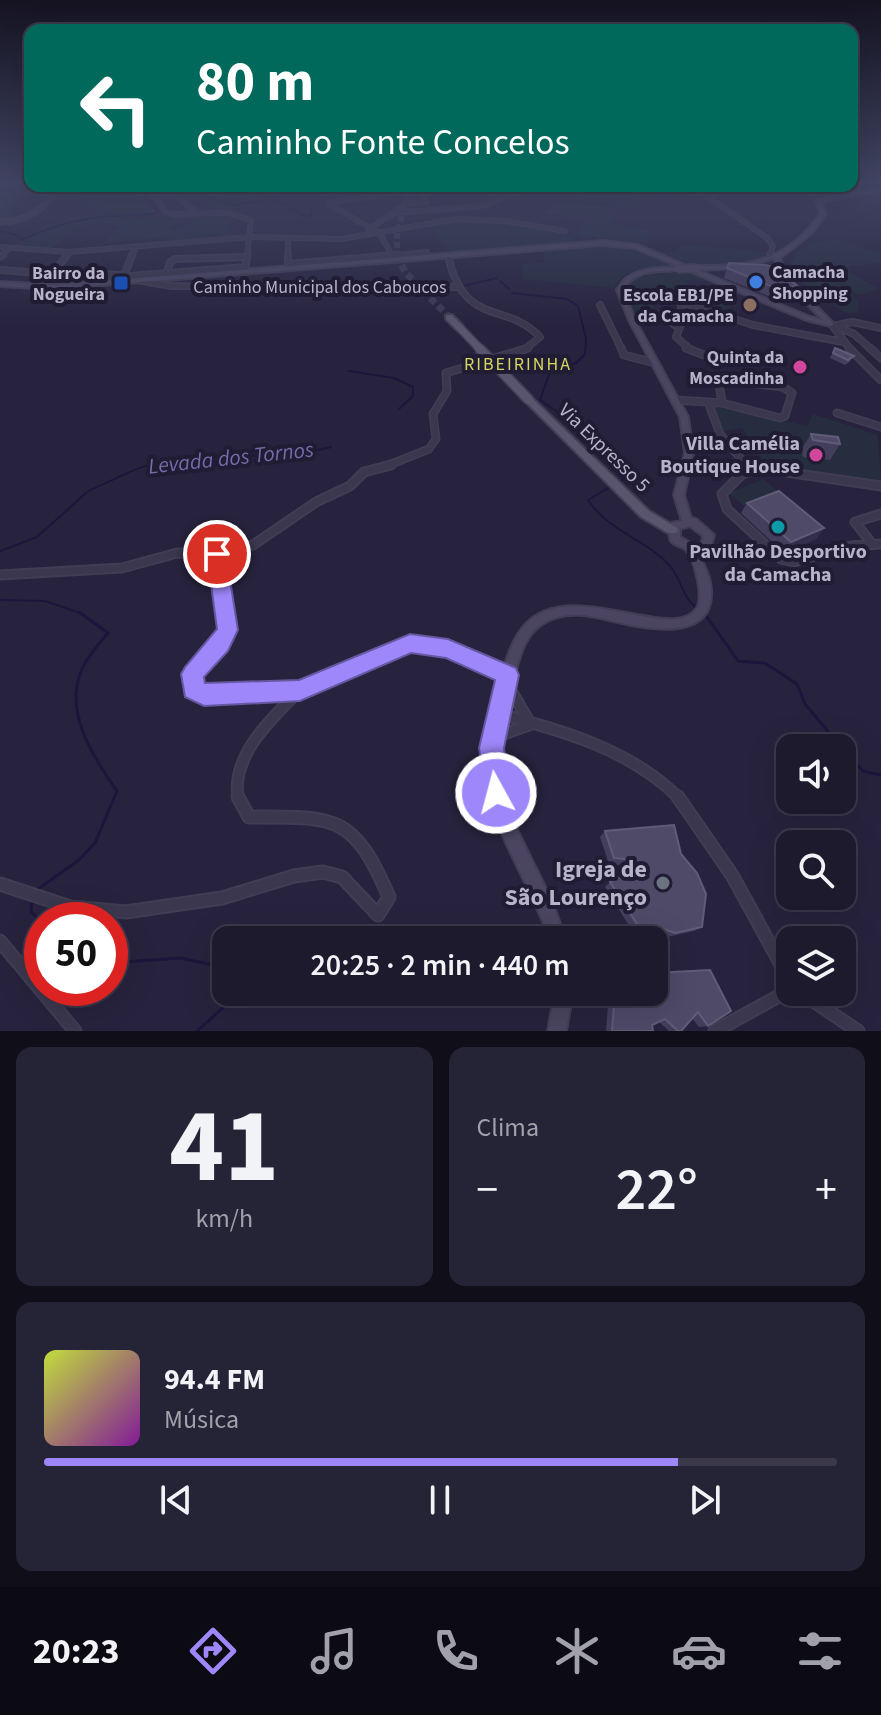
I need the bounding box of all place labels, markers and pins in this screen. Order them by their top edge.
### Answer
place label: Camacha Shopping [772,260,848,306]
place label: Bairro da Nogueira [32,261,105,307]
marker: Camacha Shopping [747,273,765,291]
marker: Bairro da Nogueira [112,274,130,292]
place label: Escola EB1/PE da Camacha [623,283,734,329]
marker: Escola EB1/PE da Camacha [741,296,759,314]
place label: Quinta da Moscadinha [689,345,784,391]
marker: Quinta da Moscadinha [791,358,809,376]
place label: Villa Camélia Boutique House [660,430,800,481]
marker: Villa Camélia Boutique House [807,446,825,464]
marker: Pavilhão Desportivo da Camacha [769,518,787,536]
pin [183,520,251,588]
place label: Pavilhão Desportivo da Camacha [689,538,867,589]
place label: Igreja de São Lourenço [505,852,647,915]
marker: Igreja de São Lourenço [654,874,672,892]

